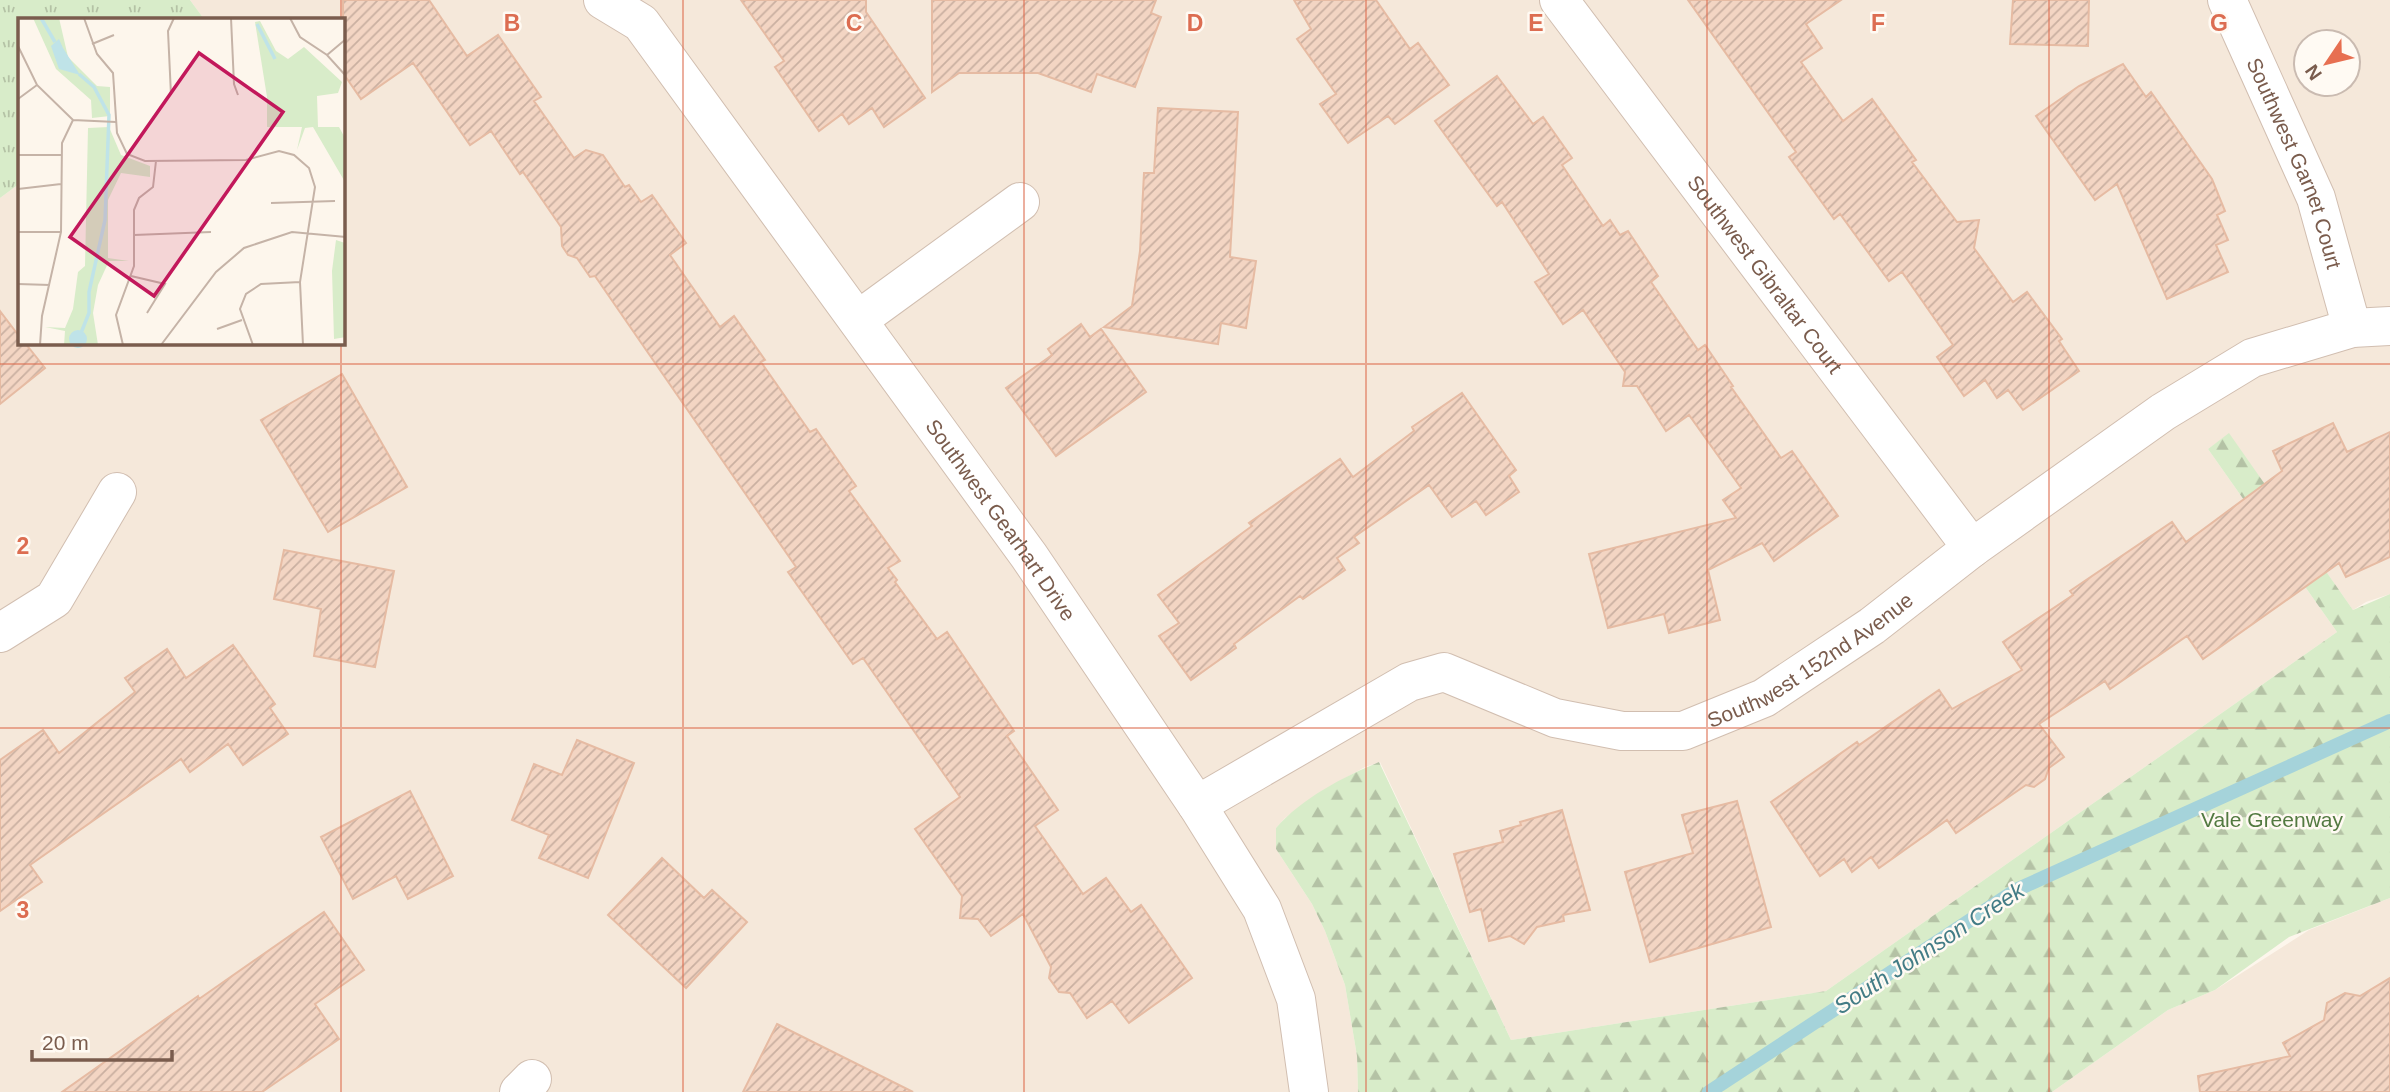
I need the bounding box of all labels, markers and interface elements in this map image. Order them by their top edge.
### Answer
text: B [504,10,520,36]
text: C [846,10,862,36]
text: D [1187,10,1203,36]
text: E [1528,10,1544,36]
text: F [1871,10,1885,36]
text: G [2210,10,2228,36]
inset map [18,18,345,345]
north arrow [2292,28,2362,98]
street label: Southwest Garnet Court [2243,54,2347,271]
text: N [2301,61,2326,84]
street label: Southwest Gibraltar Court [1683,170,1847,378]
street label: Southwest Gearhart Drive [922,415,1081,625]
text: 2 [17,533,29,559]
street label: Southwest 152nd Avenue [1704,588,1917,731]
park label: Vale Greenway [2201,808,2344,831]
water label: South Johnson Creek [1829,876,2030,1019]
text: 3 [17,897,29,923]
scale bar [32,1018,172,1062]
text: 20 m [42,1031,89,1054]

